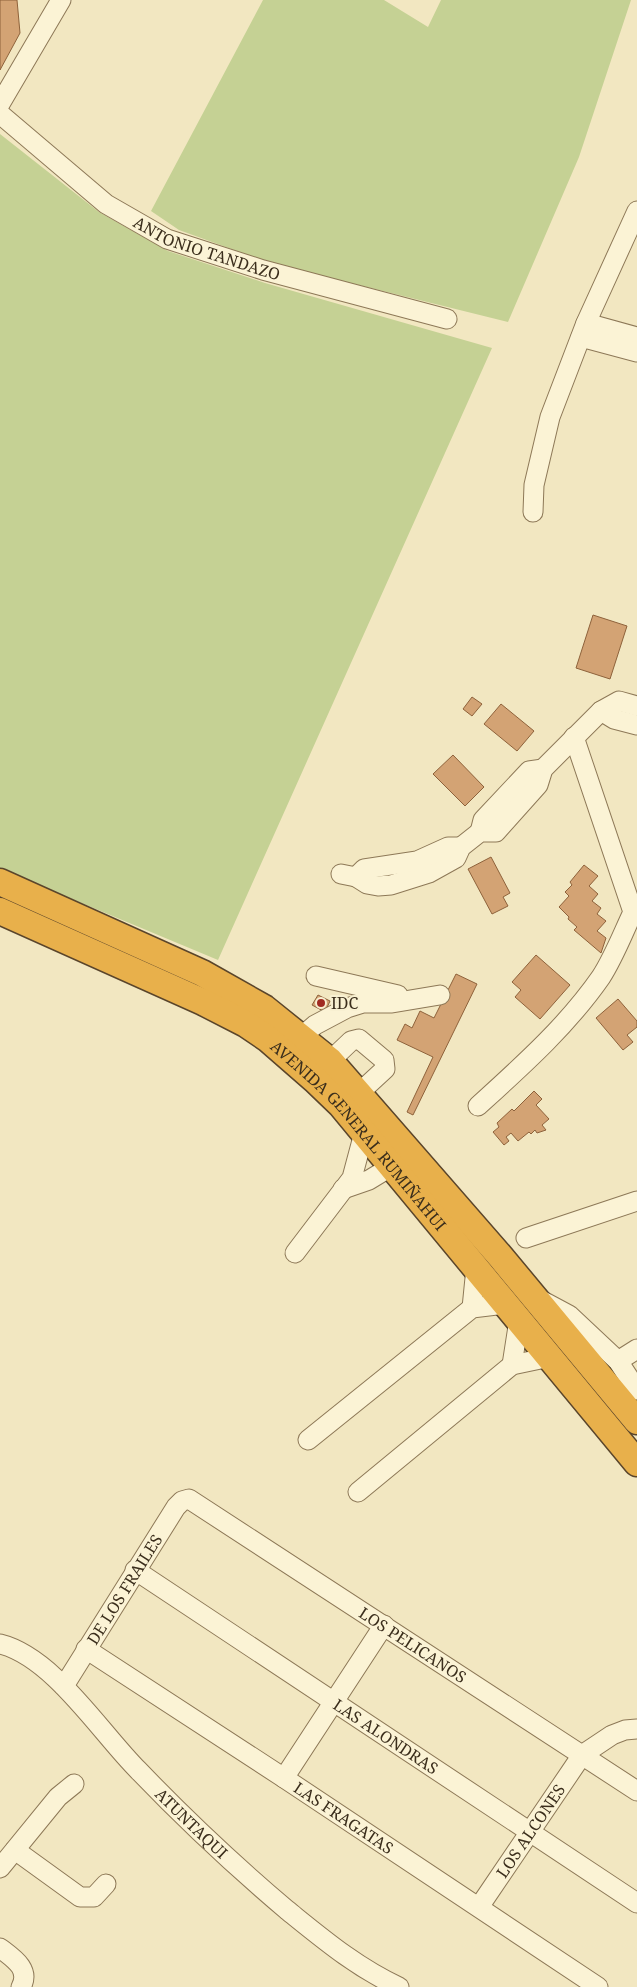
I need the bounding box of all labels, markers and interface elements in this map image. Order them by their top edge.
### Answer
street label: ANTONIO TANDAZO [129,211,283,285]
place label: IDC [331,992,359,1014]
marker: IDC [315,997,327,1009]
street label: AVENIDA GENERAL RUMIÑAHUI [266,1035,451,1235]
street label: DE LOS FRAILES [82,1530,167,1649]
street label: LOS PELICANOS [355,1602,471,1688]
street label: LAS ALONDRAS [329,1694,443,1779]
street label: LAS FRAGATAS [289,1777,398,1859]
street label: LOS ALCONES [491,1780,570,1882]
street label: ATUNTAQUI [151,1783,233,1864]

